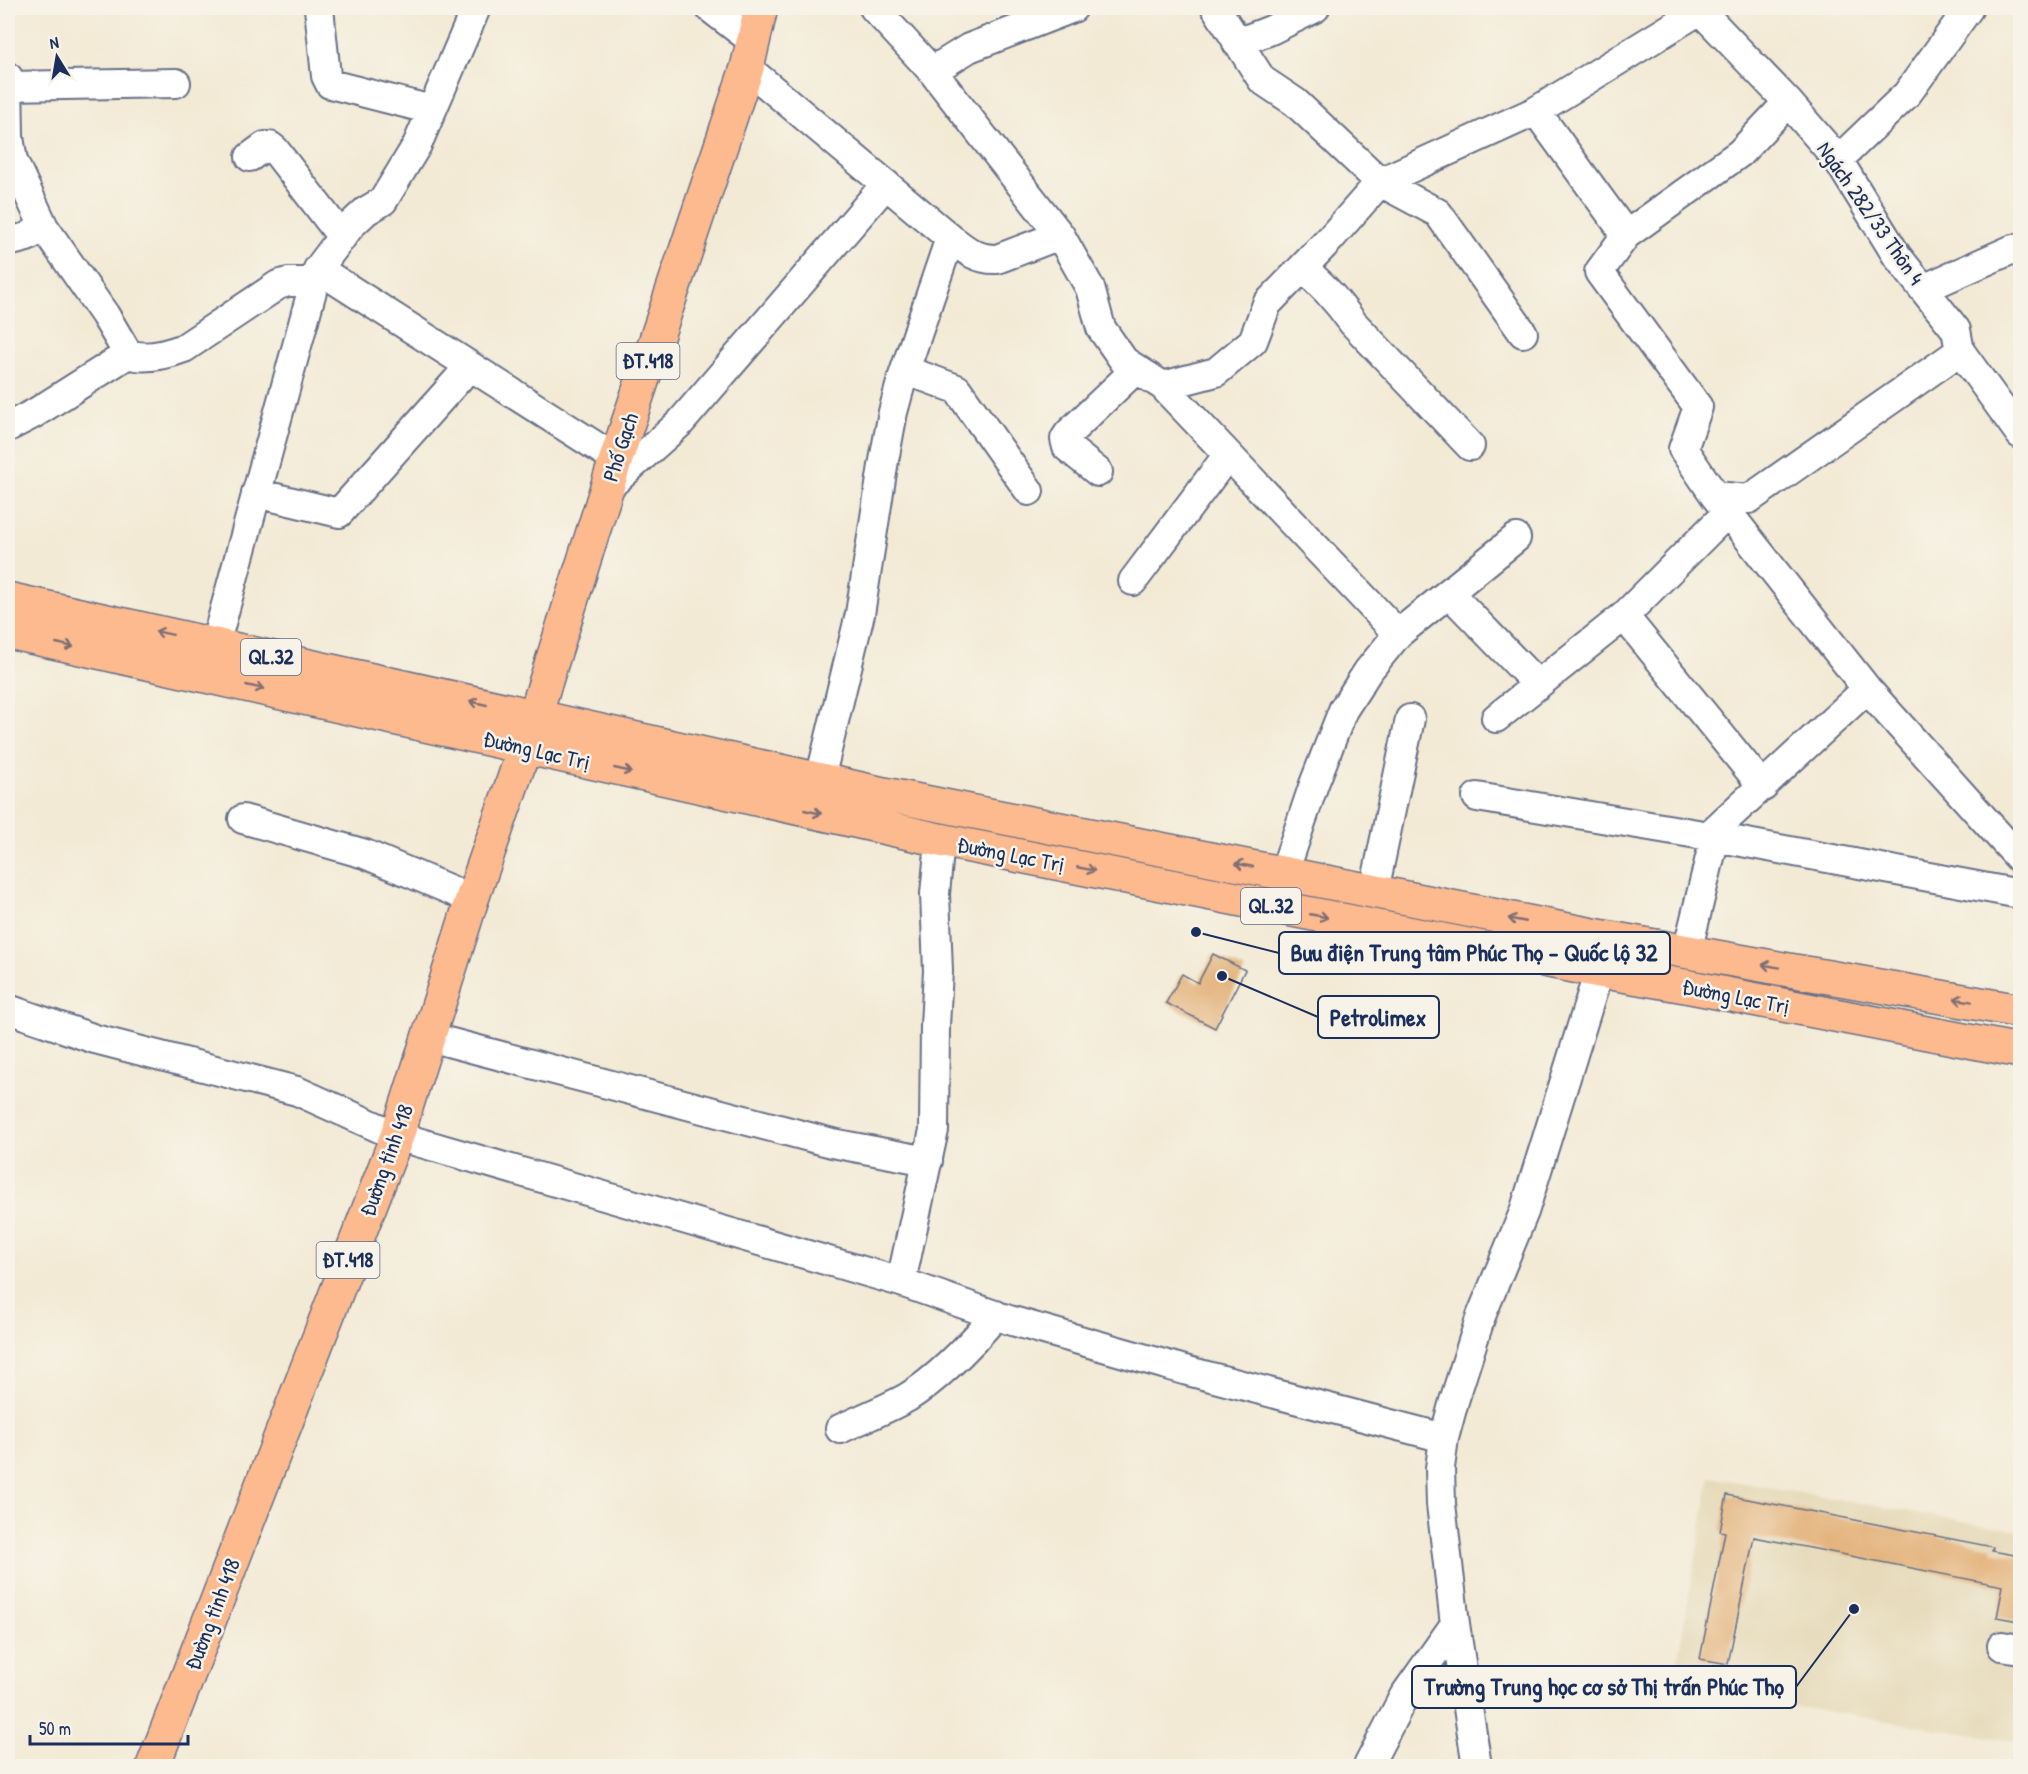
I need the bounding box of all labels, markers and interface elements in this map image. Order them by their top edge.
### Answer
north arrow [27,27,87,87]
text: N [48,31,61,54]
street label: Ngách 282/33 Thôn 4 [1810,135,1932,291]
road number: ĐT.418 [616,343,680,379]
street label: Phố Gạch [595,409,645,485]
one-way arrow [155,627,174,639]
one-way arrow [55,639,74,651]
road number: QL.32 [241,639,301,675]
one-way arrow [245,682,264,693]
one-way arrow [469,697,488,708]
street label: Đường Lạc Trị [481,723,593,777]
one-way arrow [613,764,632,776]
one-way arrow [803,807,822,819]
street label: Đường Lạc Trị [955,829,1067,879]
one-way arrow [1234,859,1254,870]
one-way arrow [1076,864,1095,875]
road number: QL.32 [1241,888,1301,924]
one-way arrow [1308,911,1328,922]
one-way arrow [1508,914,1527,925]
callout: Bưu điện Trung tâm Phúc Thọ - Quốc lộ 32 [1279,932,1670,974]
text: Bưu điện Trung tâm Phúc Thọ - Quốc lộ 32 [1291,936,1658,969]
one-way arrow [1762,961,1781,972]
street label: Đường Lạc Trị [1680,971,1792,1021]
one-way arrow [1954,994,1973,1005]
callout: Petrolimex [1318,996,1439,1038]
text: Petrolimex [1330,1001,1427,1033]
street label: Đường tỉnh 418 [352,1100,420,1220]
road number: ĐT.418 [316,1242,380,1278]
street label: Đường tỉnh 418 [177,1554,247,1674]
callout: Trường Trung học cơ sở Thị trấn Phúc Thọ [1412,1666,1796,1708]
text: Trường Trung học cơ sở Thị trấn Phúc Thọ [1423,1670,1784,1703]
scale bar [30,1708,188,1746]
text: 50 m [39,1716,71,1741]

